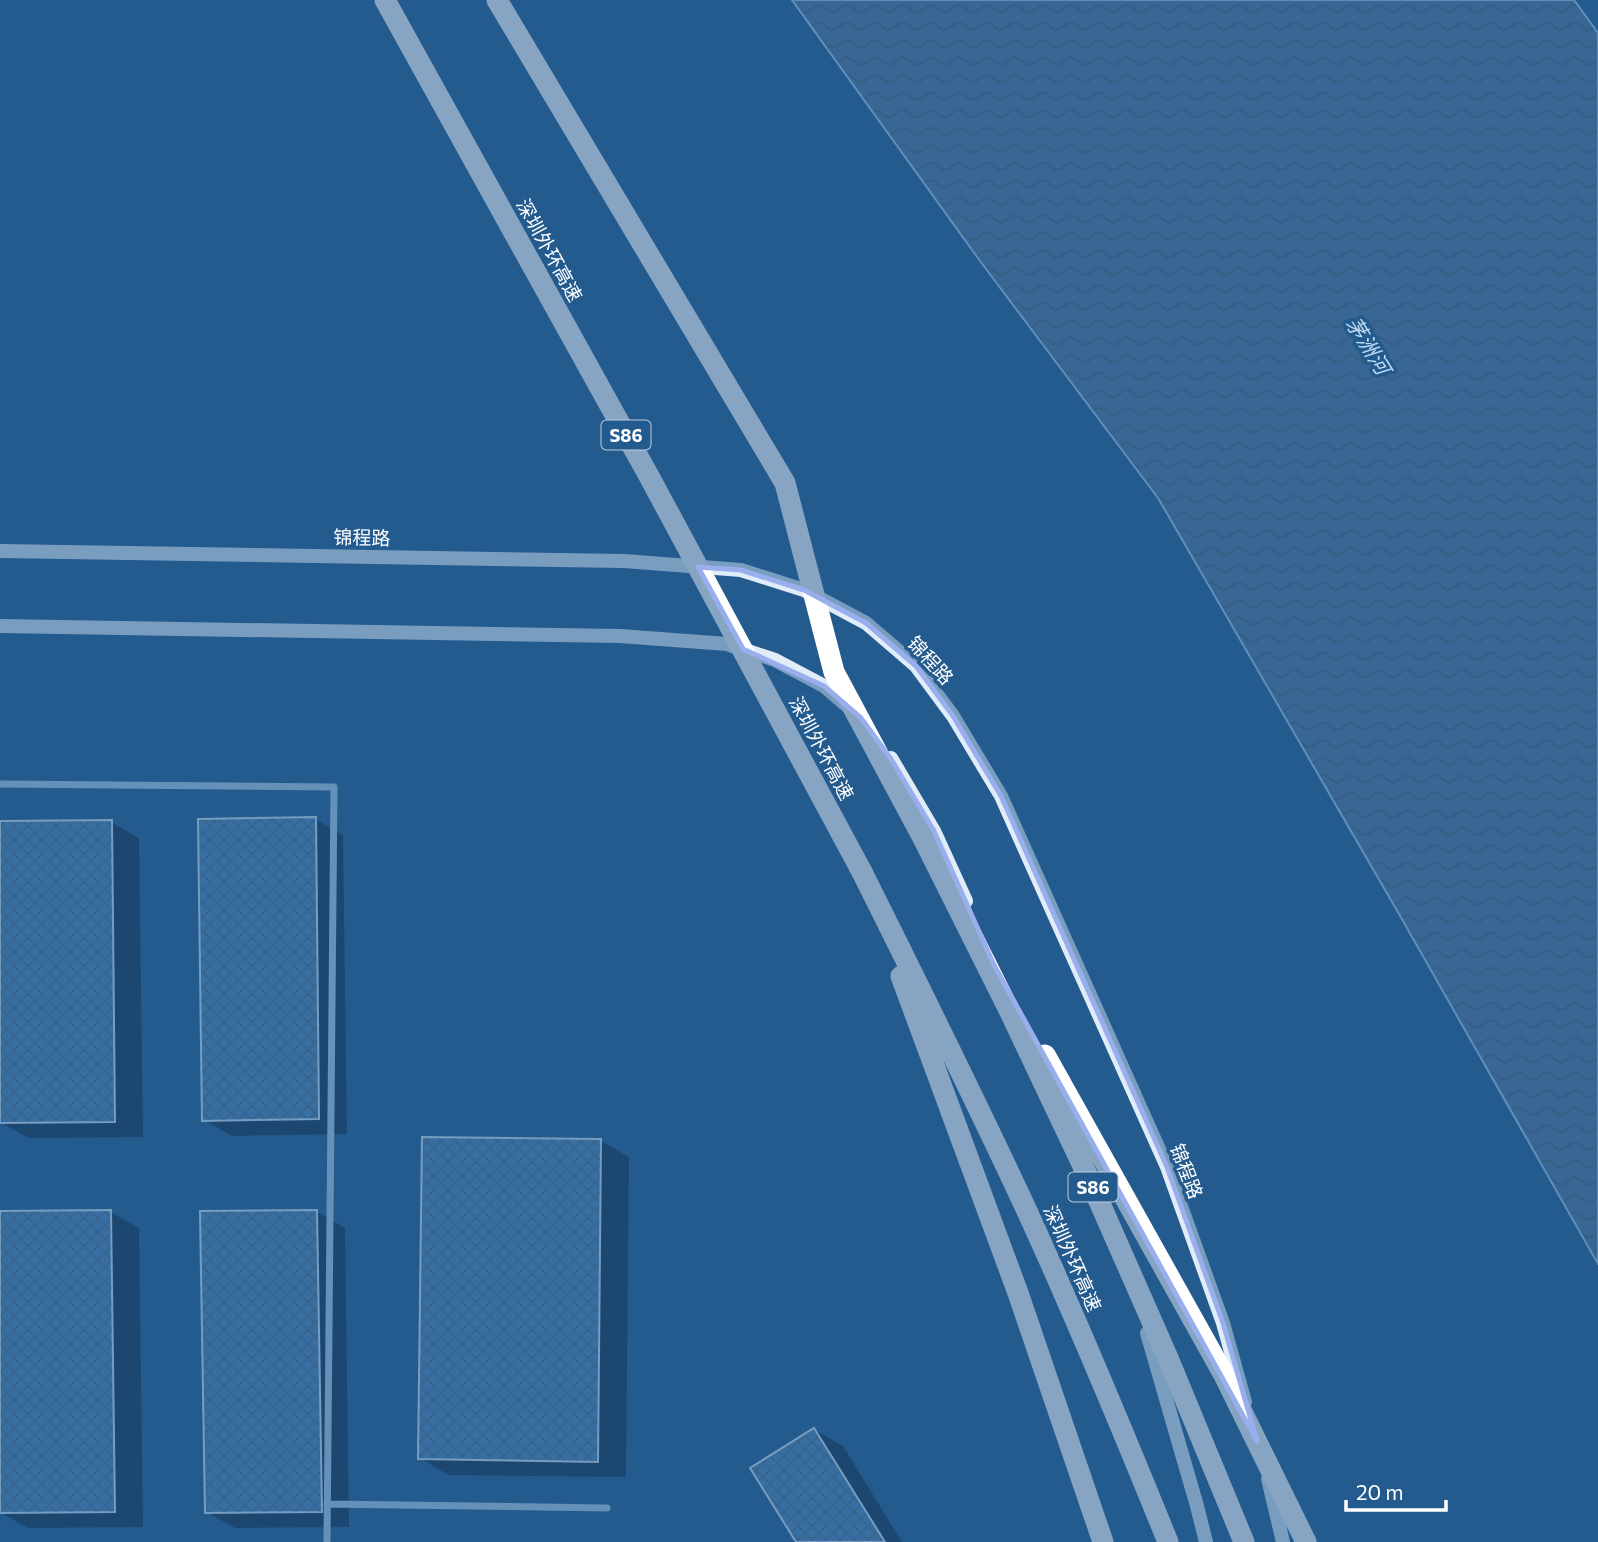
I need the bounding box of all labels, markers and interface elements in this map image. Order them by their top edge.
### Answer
street label: 深圳外环高速 [512,195,588,305]
water label: 茅洲河 [1342,312,1398,382]
road number: S86 [602,421,650,450]
street label: 锦程路 [333,525,391,549]
street label: 锦程路 [903,631,959,689]
street label: 深圳外环高速 [785,692,859,804]
street label: 锦程路 [1166,1140,1208,1202]
road number: S86 [1068,1172,1118,1202]
street label: 深圳外环高速 [1039,1201,1107,1315]
scale bar [1346,1468,1446,1512]
text: 20 m [1356,1479,1404,1504]

